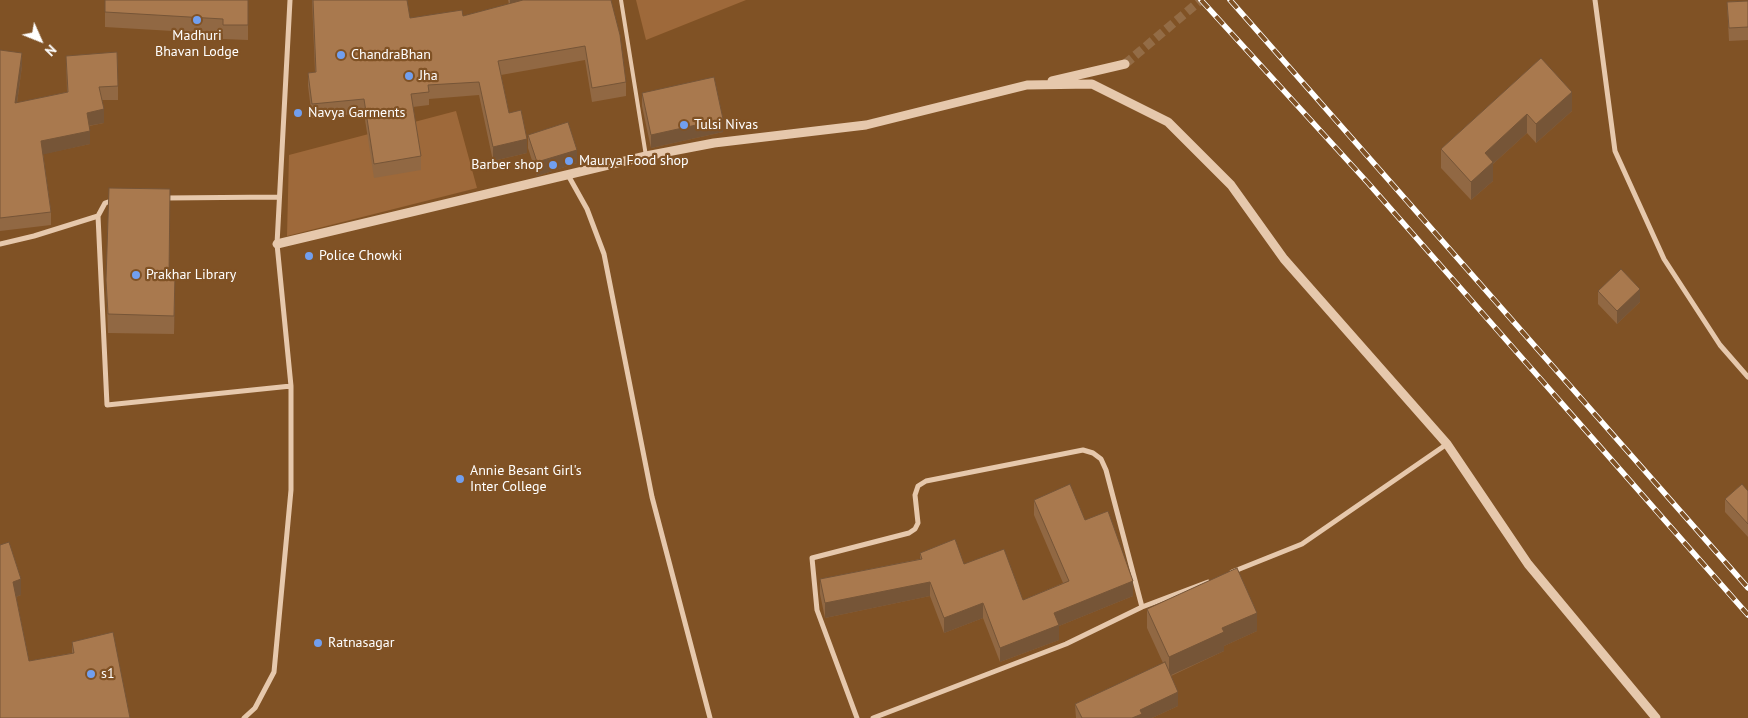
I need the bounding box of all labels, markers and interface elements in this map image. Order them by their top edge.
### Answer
marker: Madhuri Bhavan Lodge [191,14,203,26]
north arrow [15,15,65,65]
place label: Madhuri Bhavan Lodge [155,28,239,60]
text: N [41,41,60,60]
place label: ChandraBhan [351,47,431,63]
marker: ChandraBhan [335,49,347,61]
place label: Jha [419,68,438,84]
marker: Jha [403,70,415,82]
place label: Navya Garments [308,105,405,121]
marker: Navya Garments [292,107,304,119]
place label: Tulsi Nivas [694,117,758,133]
marker: Tulsi Nivas [678,119,690,131]
place label: Maurya Food shop [579,153,689,169]
marker: Maurya Food shop [563,155,575,167]
place label: Barber shop [471,157,543,173]
marker: Barber shop [547,159,559,171]
place label: Police Chowki [319,248,402,264]
marker: Police Chowki [303,250,315,262]
place label: Prakhar Library [146,267,236,283]
marker: Prakhar Library [130,269,142,281]
place label: Annie Besant Girl's Inter College [470,463,582,496]
marker: Annie Besant Girl's Inter College [454,473,466,485]
place label: Ratnasagar [328,635,395,651]
marker: Ratnasagar [312,637,324,649]
place label: s1 [101,666,115,682]
marker: s1 [85,668,97,680]

